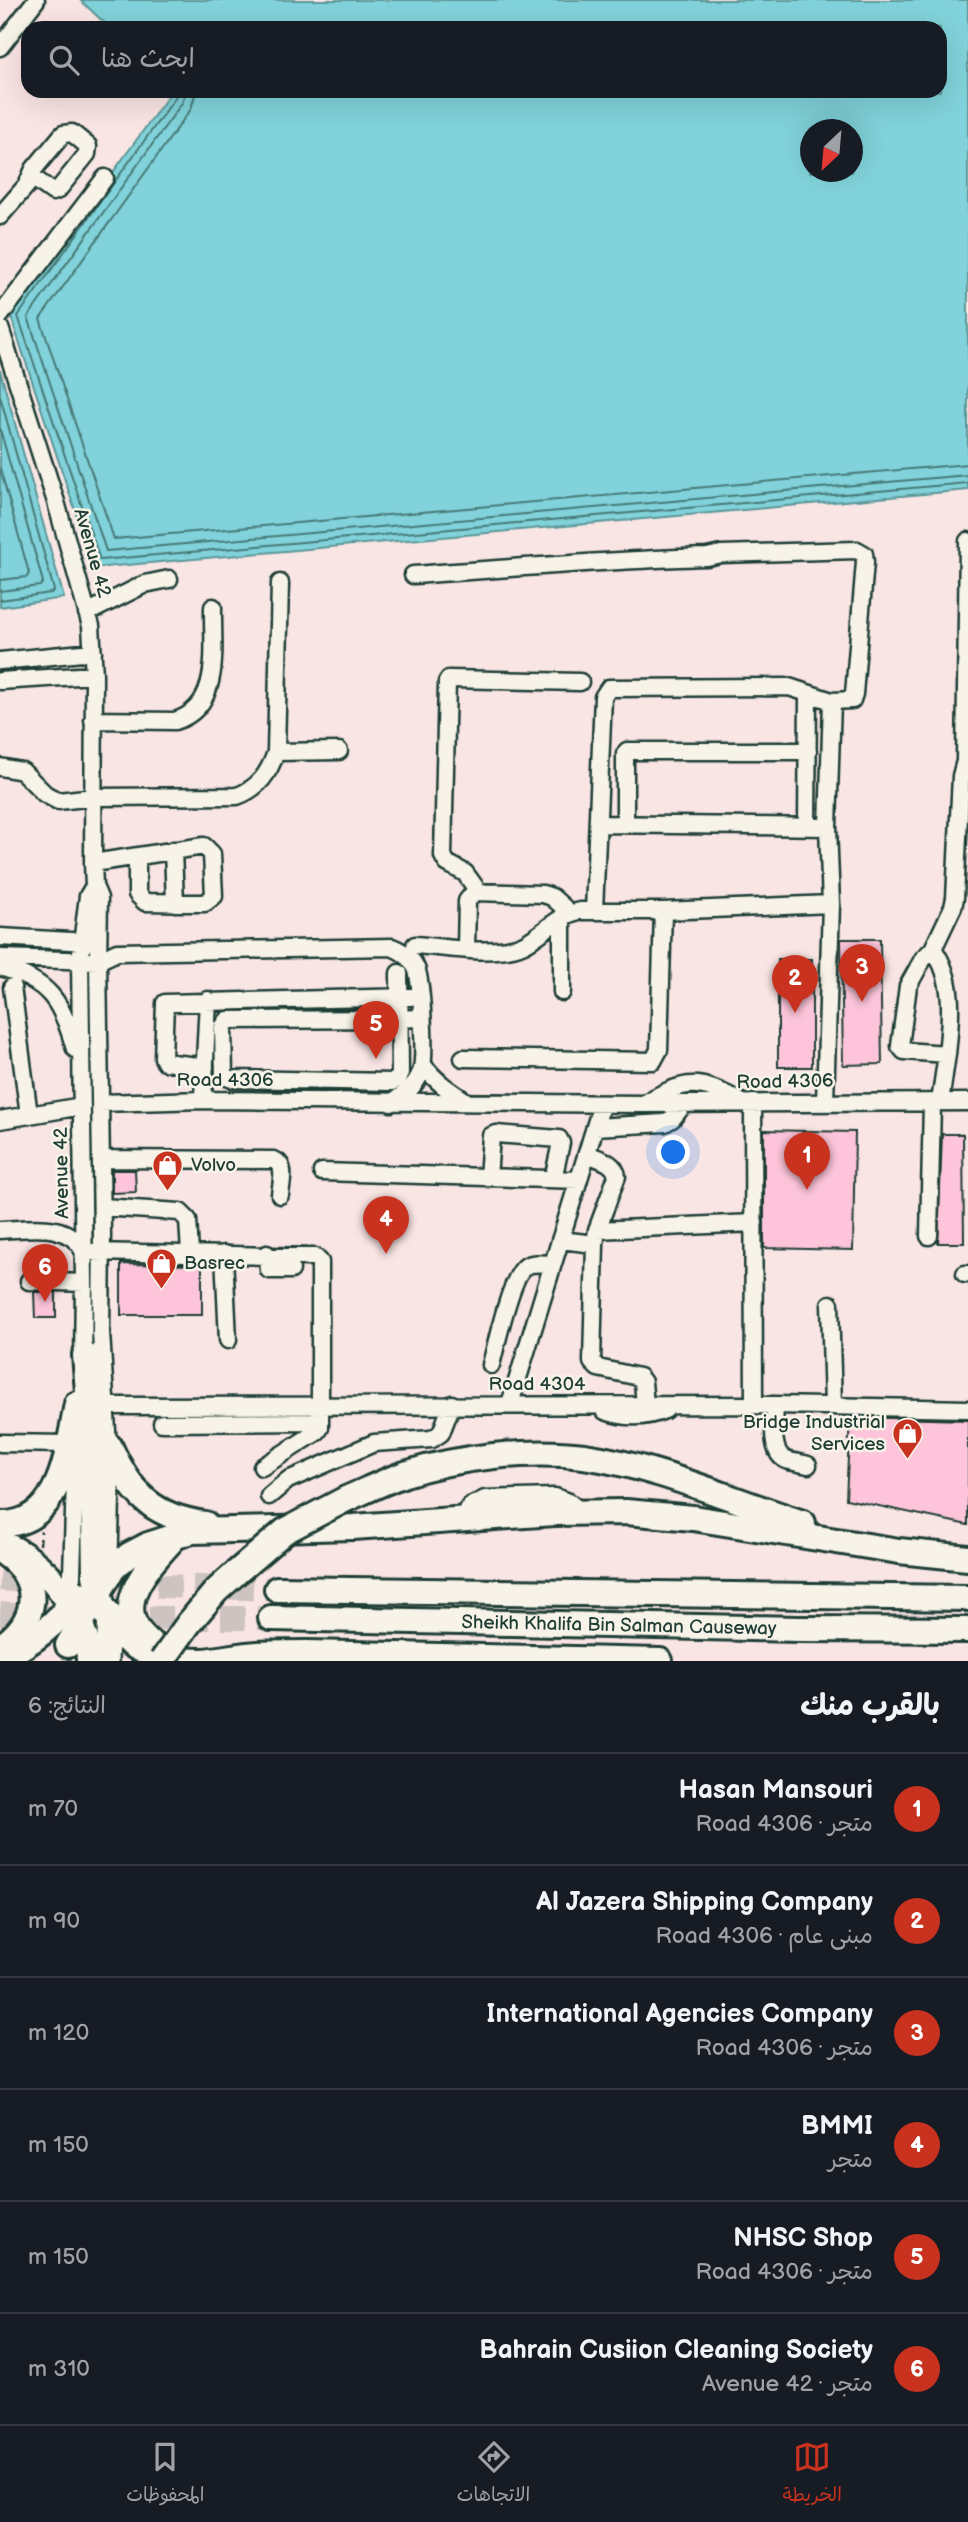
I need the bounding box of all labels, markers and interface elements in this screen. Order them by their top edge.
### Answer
search box [21,21,947,98]
icon: search [45,41,83,79]
text: ابحث هنا [101,44,195,75]
north arrow [800,119,863,182]
street label: Avenue 42 [68,506,116,601]
pin: 3 [839,944,885,1002]
pin: 2 [772,955,818,1013]
pin: 5 [353,1001,399,1059]
street label: Road 4306 [176,1069,274,1092]
street label: Road 4306 [736,1070,834,1094]
street label: Avenue 42 [50,1126,74,1219]
pin: 1 [784,1132,830,1190]
your location [656,1135,690,1169]
shop icon: Volvo [151,1148,185,1192]
place label: Volvo [191,1154,236,1177]
pin: 4 [363,1196,409,1254]
pin: 6 [22,1244,68,1302]
shop icon: Basrec [144,1246,178,1290]
place label: Basrec [184,1252,245,1275]
street label: Road 4304 [488,1373,586,1396]
place label: Bridge Industrial Services [743,1411,885,1456]
shop icon: Bridge Industrial Services [891,1416,925,1460]
street label: Sheikh Khalifa Bin Salman Causeway [461,1610,777,1640]
text: بالقرب منك [800,1688,940,1724]
text: النتائج: 6 [28,1692,106,1720]
text: Hasan Mansouri [679,1775,873,1806]
text: 70 m [28,1795,78,1823]
text: 1 [912,1795,922,1823]
text: متجر · Road 4306 [695,1810,873,1838]
text: Al Jazera Shipping Company [536,1887,873,1918]
text: 90 m [28,1907,80,1935]
text: 2 [910,1907,924,1935]
text: مبنى عام · Road 4306 [655,1922,873,1950]
text: International Agencies Company [487,1999,873,2030]
text: 120 m [28,2019,89,2047]
text: 3 [910,2019,924,2047]
text: متجر · Road 4306 [695,2034,873,2062]
text: BMMI [801,2111,873,2142]
text: 150 m [28,2131,89,2159]
text: 4 [910,2131,924,2159]
text: متجر [828,2146,873,2174]
text: NHSC Shop [733,2223,873,2254]
text: 150 m [28,2243,89,2271]
text: 5 [910,2243,924,2271]
text: متجر · Road 4306 [695,2258,873,2286]
text: Bahrain Cusiion Cleaning Society [479,2335,873,2366]
text: 310 m [28,2355,90,2383]
text: 6 [910,2355,924,2383]
text: متجر · Avenue 42 [702,2370,873,2398]
tab: المحفوظات [126,2438,204,2511]
tab: الاتجاهات [457,2438,530,2511]
tab: الخريطة [783,2438,842,2511]

